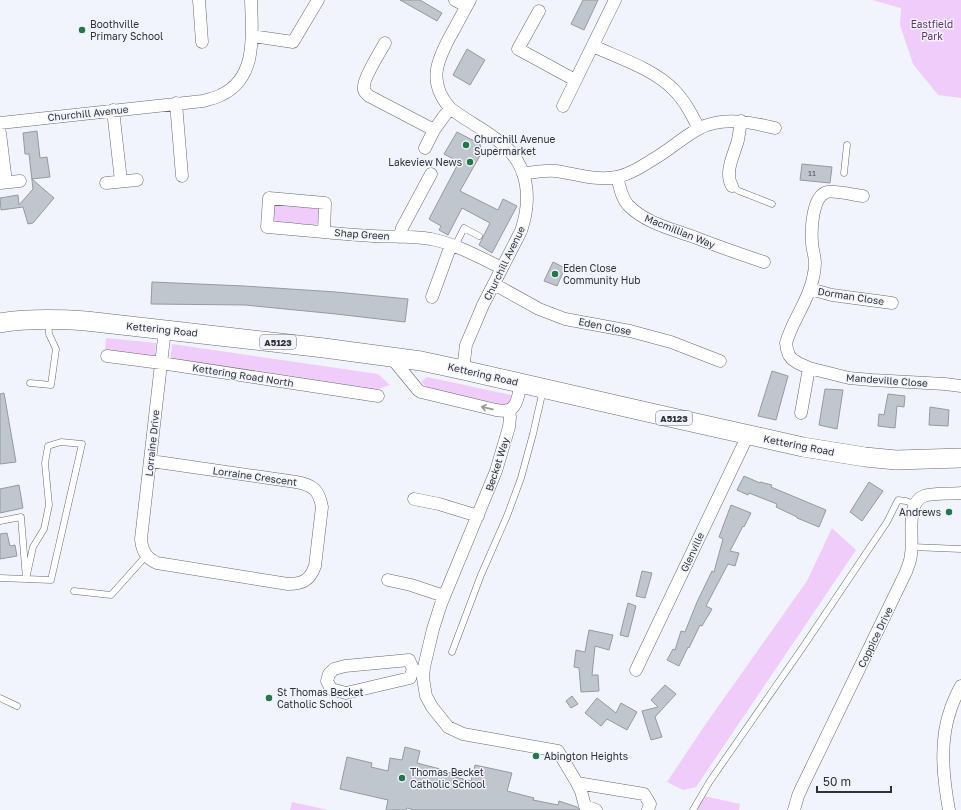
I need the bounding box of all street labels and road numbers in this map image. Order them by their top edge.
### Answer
street label: Churchill Avenue [47,103,129,123]
street label: Macmillian Way [643,211,717,251]
street label: Churchill Avenue [481,224,527,302]
street label: Shap Green [334,226,390,242]
street label: Dorman Close [817,285,885,307]
street label: Eden Close [578,315,633,337]
street label: Kettering Road [126,319,198,339]
road number: A5123 [260,335,296,349]
street label: Kettering Road [447,360,519,388]
street label: Kettering Road North [191,361,295,389]
street label: Mandeville Close [846,371,929,389]
street label: Lorraine Drive [143,409,161,477]
road number: A5123 [656,411,692,425]
street label: Kettering Road [762,432,836,458]
street label: Becket Way [483,435,511,492]
street label: Lorraine Crescent [212,464,298,488]
street label: Glenville [678,530,706,574]
street label: Coppice Drive [855,604,895,669]

